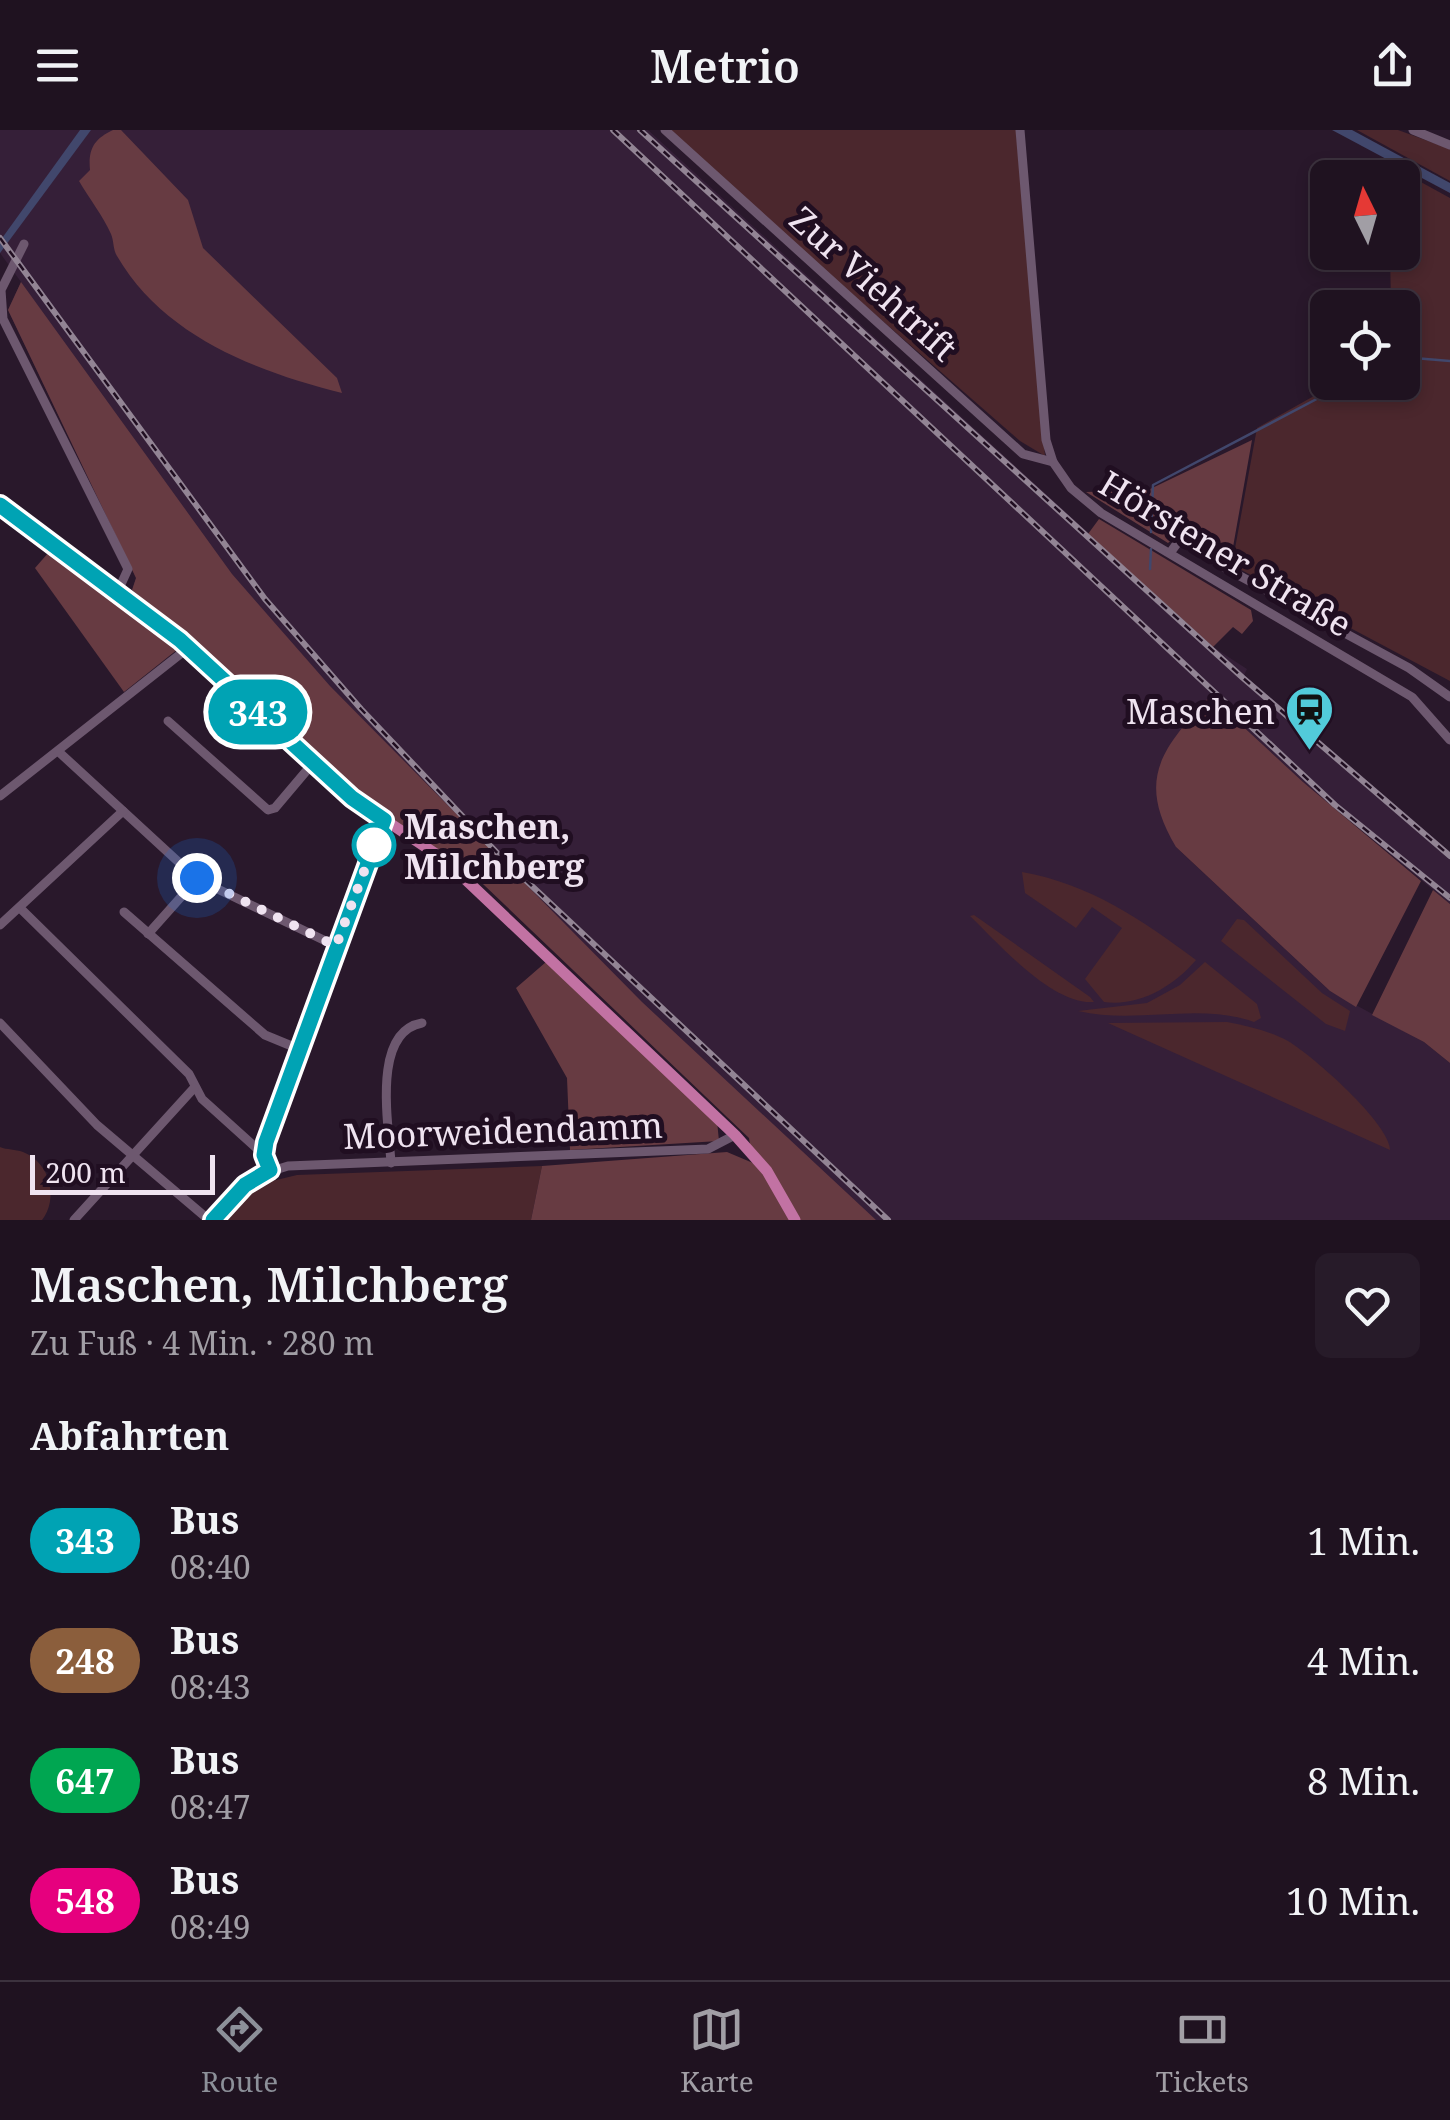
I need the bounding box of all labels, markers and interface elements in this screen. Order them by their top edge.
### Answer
text: Metrio [650,35,800,96]
icon: menu [30,38,85,93]
icon: share [1365,38,1420,93]
north arrow [1310,160,1420,270]
map controls [1310,160,1420,400]
street label: Zur Viehtrift [780,195,968,371]
button: locate [1310,290,1420,400]
street label: Hörstener Straße [1091,459,1361,647]
line badge: 343 [200,680,316,744]
station icon: Maschen [1284,684,1336,752]
place label: Maschen [1126,687,1275,734]
text: 343 [228,689,288,736]
place label: Maschen, Milchberg [404,802,585,889]
marker: Maschen, Milchberg [353,824,395,866]
your location [172,853,222,903]
street label: Moorweidendamm [342,1101,664,1159]
scale bar [30,1150,215,1194]
text: 200 m [45,1153,126,1191]
text: Maschen, Milchberg [30,1251,508,1316]
button: heart [1315,1253,1420,1358]
text: Zu Fuß · 4 Min. · 280 m [30,1321,374,1364]
text: Abfahrten [30,1409,229,1461]
text: Bus [170,1493,239,1545]
text: 1 Min. [1307,1514,1420,1566]
text: 343 [55,1517,115,1564]
text: 08:40 [170,1545,251,1588]
text: Bus [170,1613,239,1665]
text: 4 Min. [1307,1634,1420,1686]
text: 248 [55,1637,115,1684]
text: 08:43 [170,1665,251,1708]
text: Bus [170,1733,239,1785]
text: 8 Min. [1307,1754,1420,1806]
text: 647 [55,1757,115,1804]
text: 08:47 [170,1785,251,1828]
text: Bus [170,1853,239,1905]
text: 10 Min. [1286,1874,1420,1926]
text: 548 [55,1877,115,1924]
text: 08:49 [170,1905,251,1948]
tab: Route [201,2002,278,2100]
tab: Karte [680,2002,754,2100]
tab: Tickets [1156,2002,1249,2100]

